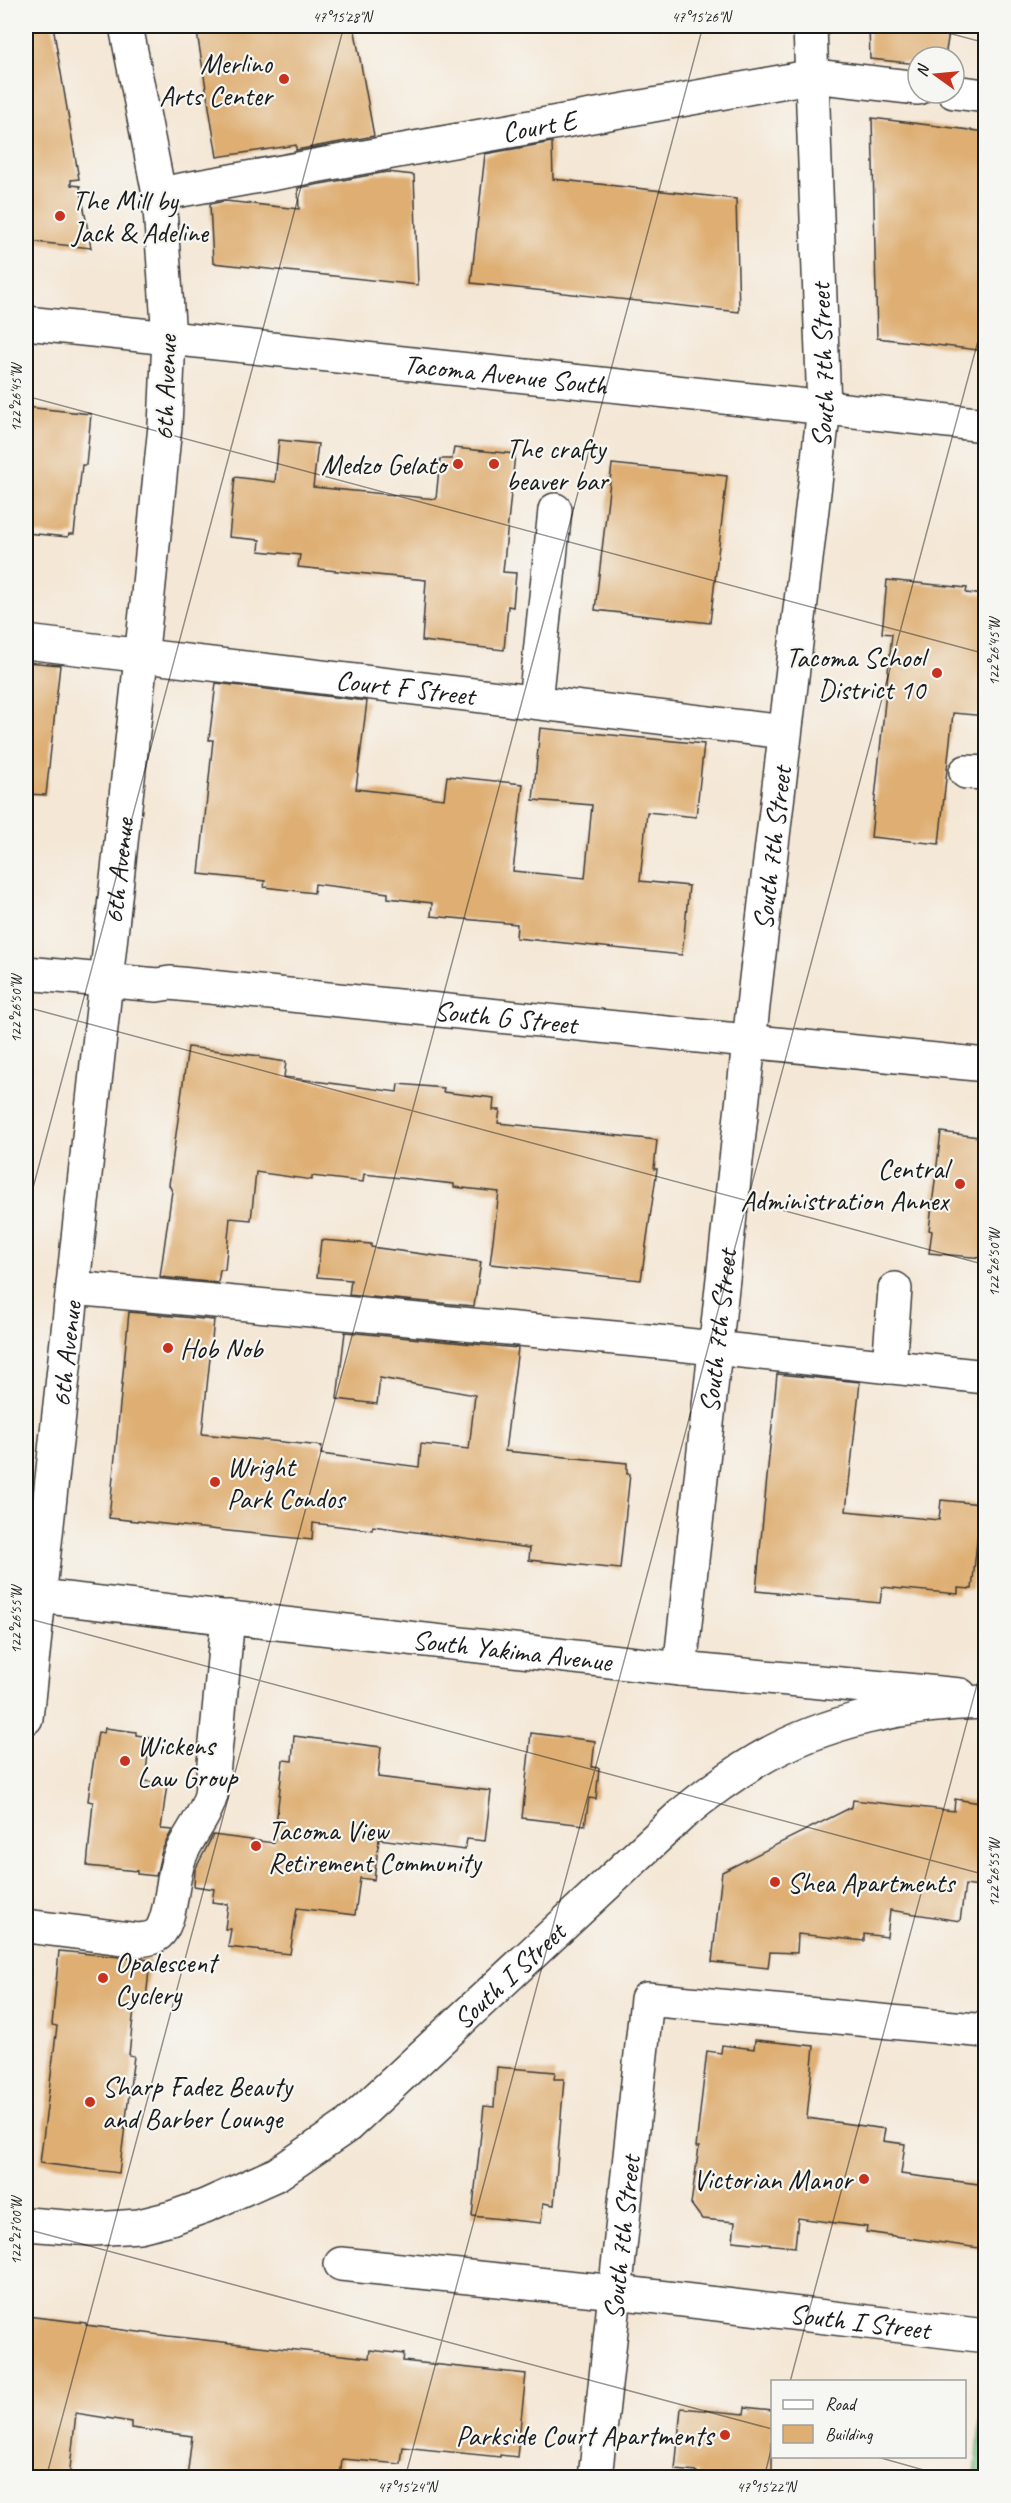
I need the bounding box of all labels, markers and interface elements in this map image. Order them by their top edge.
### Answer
text: 47°15'28"N [312,8,375,27]
text: 47°15'26"N [671,8,734,27]
north arrow [906,45,966,105]
place label: Merlino Arts Center [159,46,274,113]
text: N [912,61,934,79]
marker: Merlino Arts Center [277,72,291,86]
street label: Court E [499,101,582,149]
place label: The Mill by Jack & Adeline [70,183,210,250]
marker: The Mill by Jack & Adeline [53,209,67,223]
street label: South 7th Street [802,280,842,449]
street label: 6th Avenue [146,333,184,442]
street label: Tacoma Avenue South [402,346,610,402]
text: 122°26'45"W [7,361,26,432]
place label: The crafty beaver bar [506,431,610,498]
place label: Medzo Gelato [321,447,449,482]
marker: Medzo Gelato [451,457,465,471]
marker: The crafty beaver bar [487,457,501,471]
text: 122°26'45"W [985,615,1004,686]
place label: Tacoma School District 10 [786,640,930,707]
street label: Court F Street [334,661,479,713]
marker: Tacoma School District 10 [930,666,944,680]
street label: South 7th Street [745,762,799,932]
street label: 6th Avenue [95,815,141,926]
text: 122°26'50"W [7,972,26,1043]
street label: South G Street [433,992,581,1042]
place label: Central Administration Annex [740,1151,953,1218]
marker: Central Administration Annex [953,1177,967,1191]
text: 122°26'50"W [985,1226,1004,1297]
street label: South 7th Street [691,1245,744,1415]
street label: 6th Avenue [42,1298,89,1409]
place label: Hob Nob [180,1331,264,1366]
marker: Hob Nob [161,1341,175,1355]
place label: Wright Park Condos [227,1449,347,1516]
marker: Wright Park Condos [208,1475,222,1489]
text: 122°26'55"W [7,1583,26,1654]
street label: South Yakima Avenue [411,1621,615,1679]
place label: Wickens Law Group [137,1728,239,1795]
marker: Wickens Law Group [118,1754,132,1768]
place label: Tacoma View Retirement Community [268,1813,483,1880]
text: 122°26'55"W [985,1836,1004,1907]
marker: Tacoma View Retirement Community [249,1839,263,1853]
place label: Shea Apartments [787,1865,957,1900]
marker: Shea Apartments [768,1875,782,1889]
street label: South I Street [445,1913,574,2036]
place label: Opalescent Cyclery [115,1945,220,2012]
marker: Opalescent Cyclery [96,1971,110,1985]
place label: Sharp Fadez Beauty and Barber Lounge [102,2069,294,2136]
marker: Sharp Fadez Beauty and Barber Lounge [83,2095,97,2109]
street label: South 7th Street [595,2151,648,2321]
place label: Victorian Manor [693,2162,854,2197]
marker: Victorian Manor [857,2172,871,2186]
text: 122°27'00"W [7,2194,26,2265]
street label: South I Street [788,2295,935,2347]
legend [771,2380,966,2458]
text: Road [825,2393,858,2415]
place label: Parkside Court Apartments [456,2418,715,2453]
text: Building [825,2423,874,2445]
marker: Parkside Court Apartments [718,2428,732,2442]
text: 47°15'24"N [377,2478,440,2497]
text: 47°15'22"N [736,2478,799,2497]

